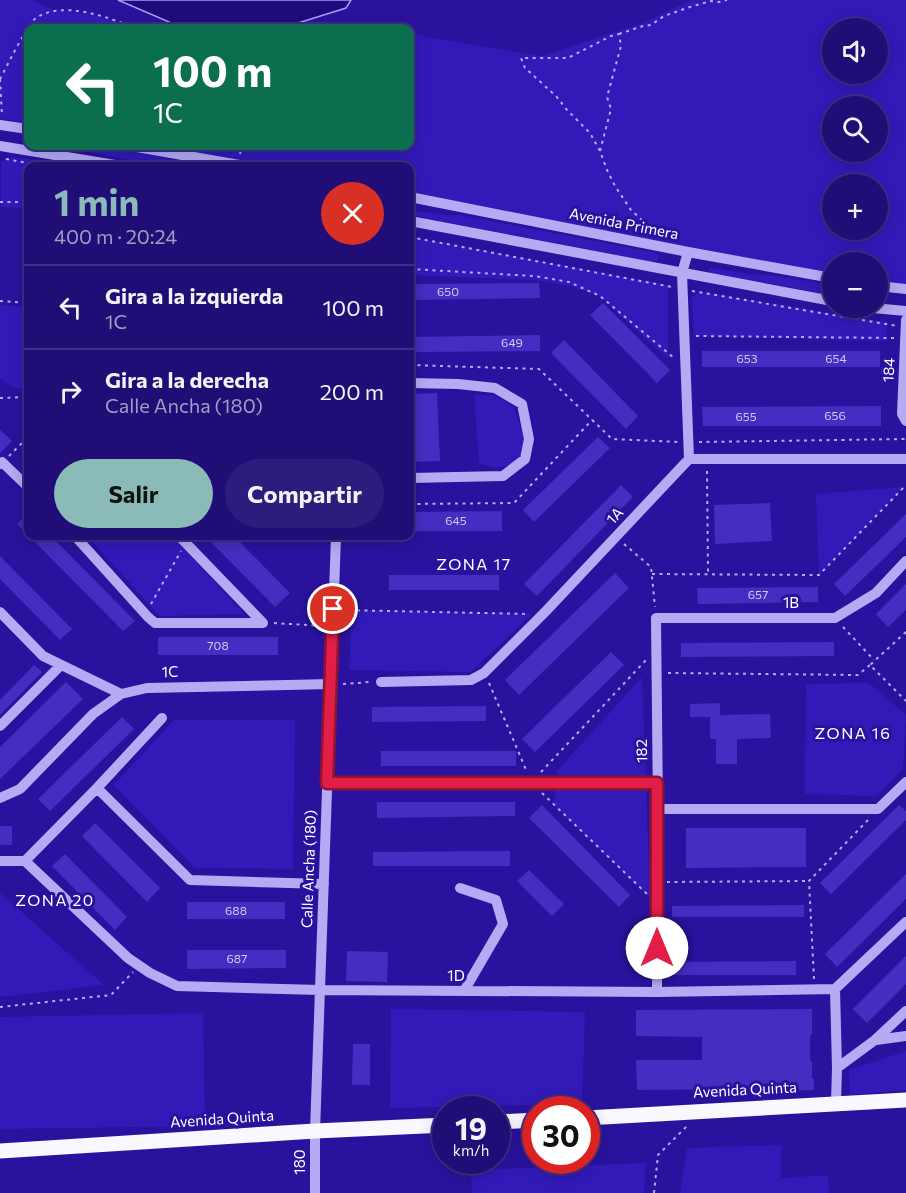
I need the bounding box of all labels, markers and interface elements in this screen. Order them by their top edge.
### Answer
map controls [822,18,888,318]
button: sound [822,18,888,84]
text: 100 m [153,44,273,96]
icon: left [54,48,132,126]
text: 1C [153,96,183,129]
button: search [822,96,888,162]
button: + [822,174,888,240]
text: 1 min [54,179,139,223]
button: close [321,182,384,245]
street label: Avenida Primera [568,204,680,242]
text: 400 m · 20:24 [54,224,177,248]
button: − [822,252,888,318]
text: Gira a la izquierda [105,282,283,309]
house number: 650 [437,284,459,298]
icon: left [54,291,87,324]
text: 100 m [322,294,384,321]
text: 1C [105,309,127,333]
house number: 649 [501,335,523,349]
house number: 653 [736,351,758,365]
house number: 654 [825,351,847,365]
street label: 184 [878,357,898,383]
text: Gira a la derecha [105,366,269,393]
icon: right [54,375,87,408]
text: 200 m [320,378,384,405]
text: Calle Ancha (180) [105,393,263,417]
house number: 656 [824,408,846,422]
house number: 655 [735,409,757,423]
button: Salir [54,459,213,528]
button: Compartir [225,459,384,528]
street label: 1A [602,503,627,528]
house number: 645 [445,513,467,527]
district label: ZONA 17 [436,554,512,573]
pin [307,583,358,634]
house number: 657 [748,587,768,601]
icon: arrive [316,592,349,625]
street label: 1B [783,593,799,611]
house number: 708 [207,638,229,652]
street label: 1C [161,662,178,680]
district label: ZONA 16 [815,723,891,742]
street label: 182 [632,739,650,763]
street label: Calle Ancha (180) [297,809,319,928]
district label: ZONA 20 [15,890,95,909]
house number: 688 [225,903,247,917]
position arrow [625,916,689,980]
house number: 687 [227,951,247,965]
street label: 1D [447,966,465,984]
street label: Avenida Quinta [693,1077,797,1101]
speed limit sign: 30 [522,1096,600,1174]
street label: Avenida Quinta [169,1105,274,1131]
text: 19 [455,1109,487,1146]
text: km/h [453,1141,489,1159]
street label: 180 [290,1149,308,1175]

